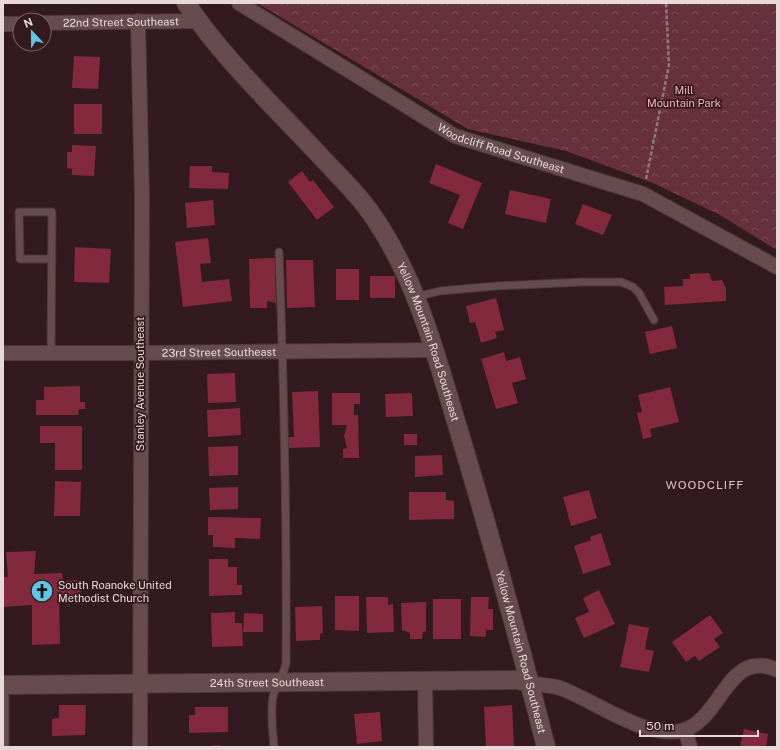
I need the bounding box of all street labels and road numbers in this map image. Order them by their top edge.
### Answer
street label: 22nd Street Southeast [63,15,179,29]
street label: Woodcliff Road Southeast [435,121,566,175]
street label: Yellow Mountain Road Southeast [395,260,462,423]
street label: Stanley Avenue Southeast [134,317,146,451]
street label: 23rd Street Southeast [162,346,276,359]
street label: Yellow Mountain Road Southeast [494,569,548,735]
street label: 24th Street Southeast [210,676,324,689]

